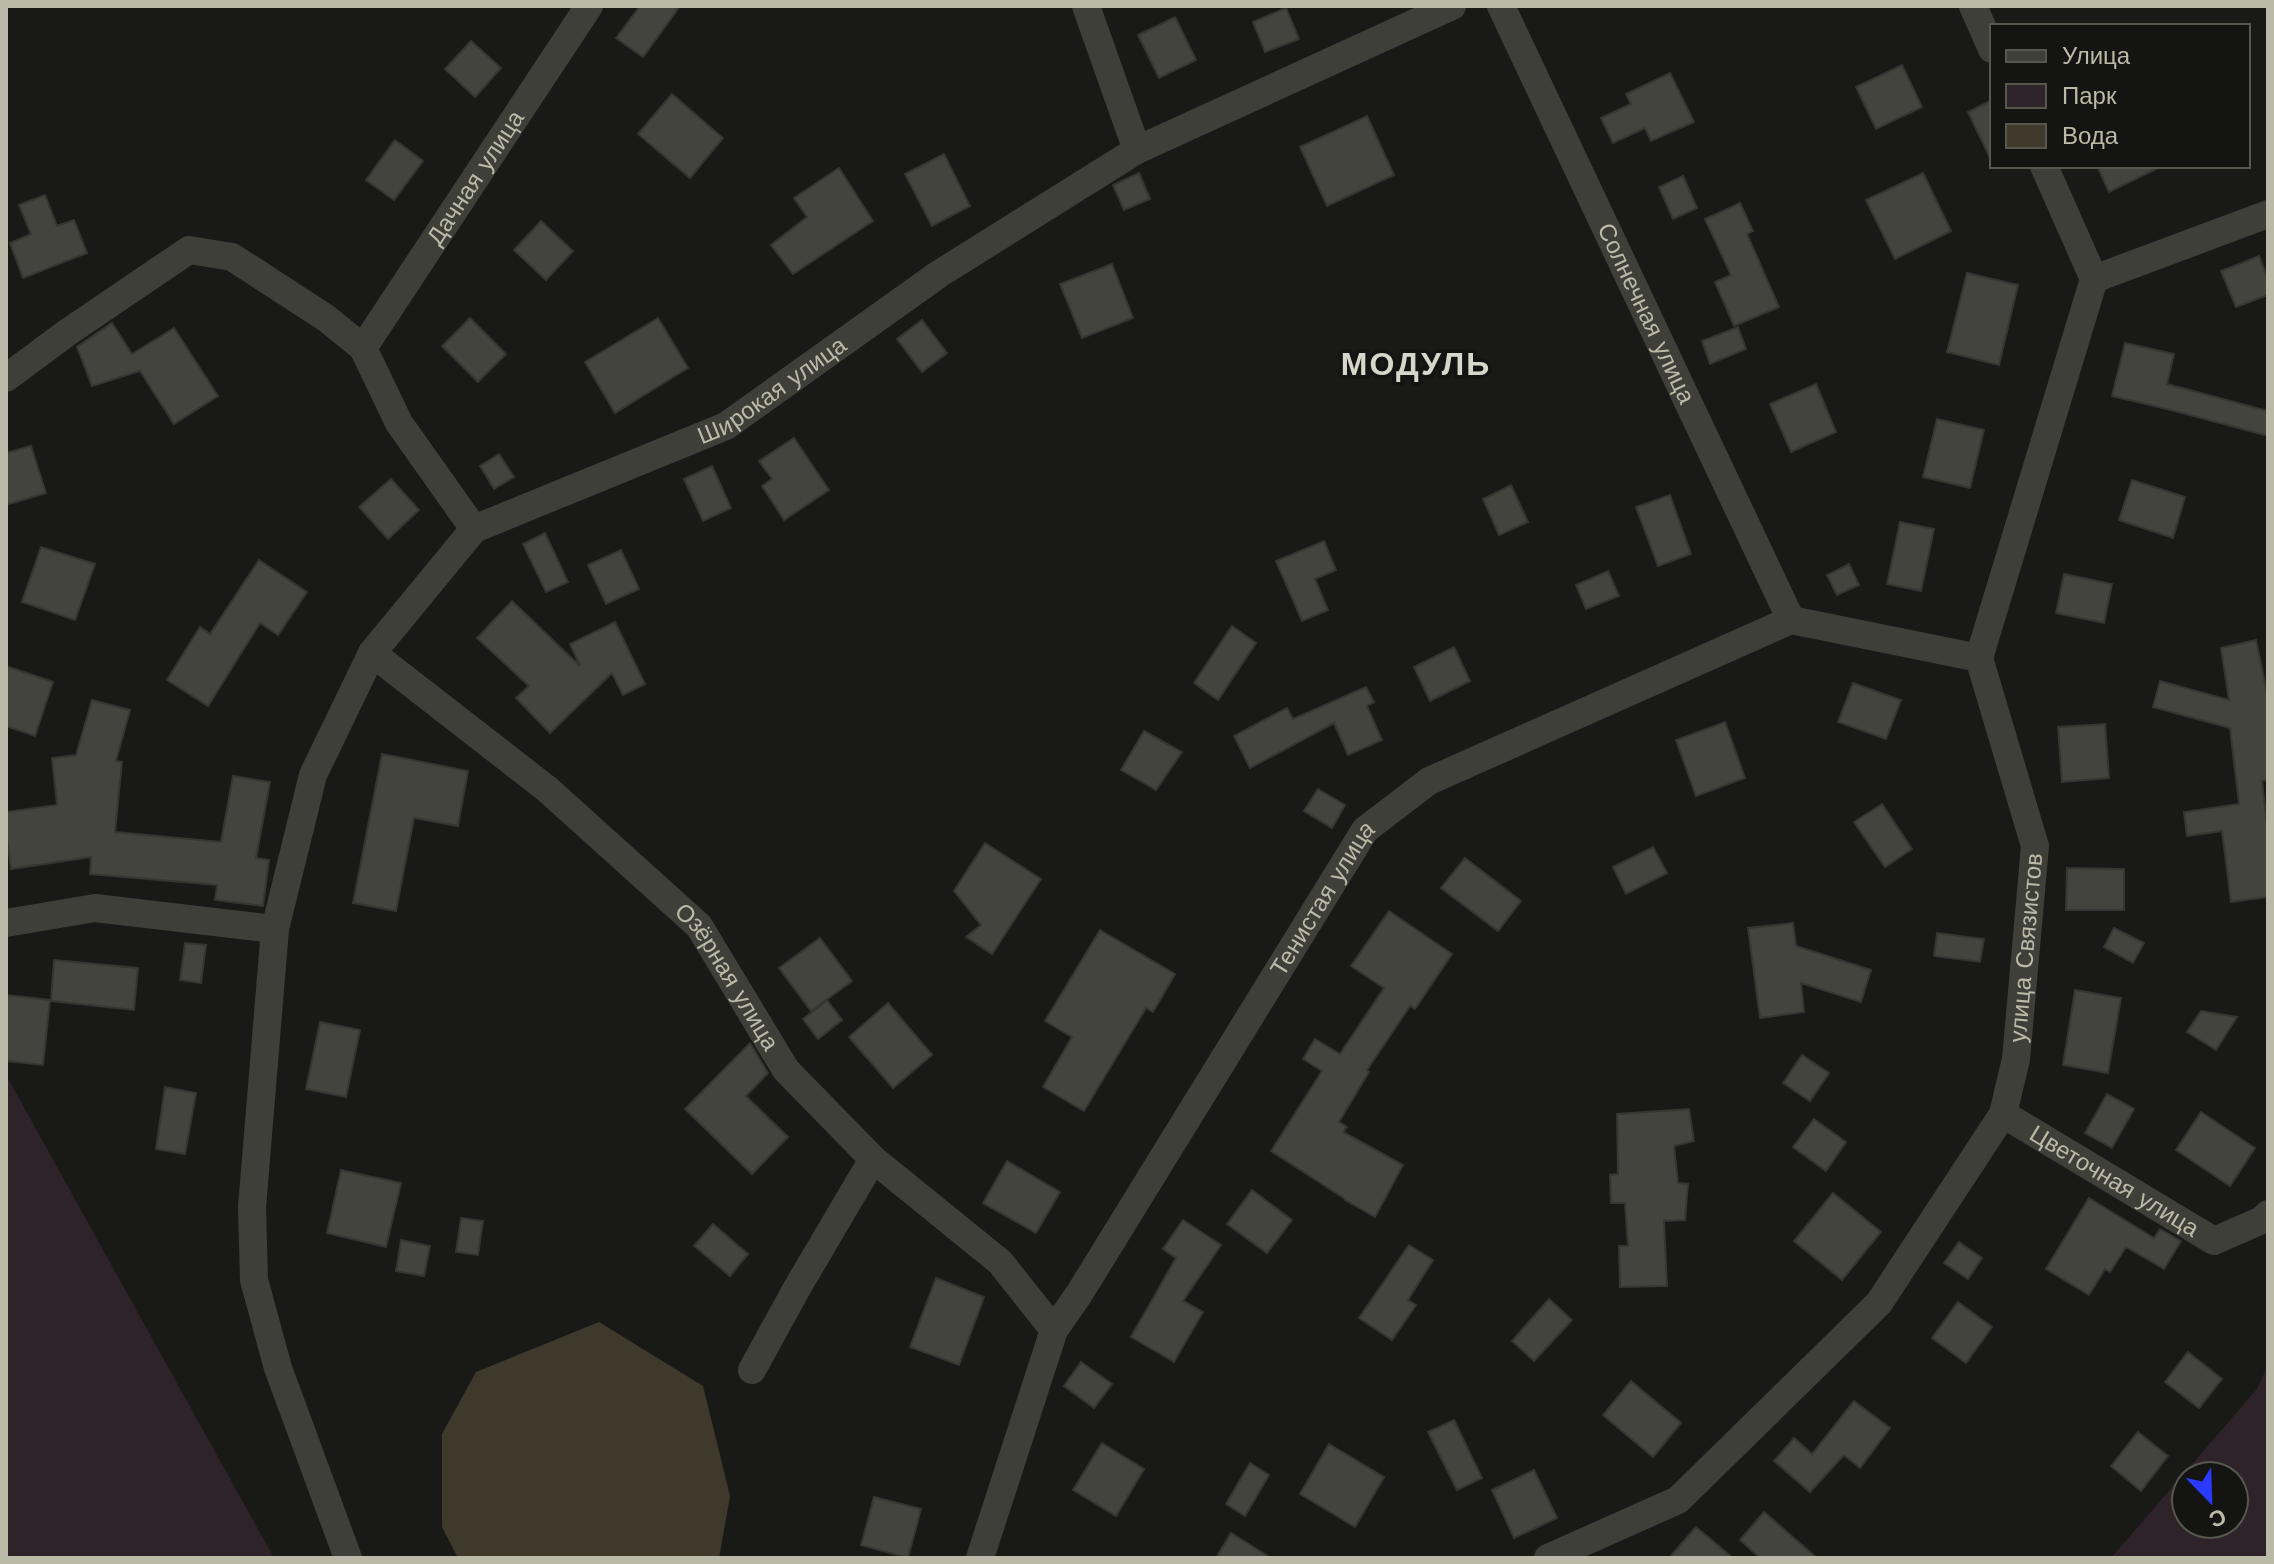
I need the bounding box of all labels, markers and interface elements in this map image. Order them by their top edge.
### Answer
legend [1990,24,2250,168]
text: Улица [2062,42,2131,70]
text: Парк [2062,82,2117,110]
street label: Дачная улица [421,105,530,250]
text: Вода [2062,122,2119,150]
street label: Солнечная улица [1592,219,1701,409]
street label: Широкая улица [693,330,852,450]
district label: МОДУЛЬ [1341,345,1491,383]
street label: Тенистая улица [1264,814,1380,981]
street label: улица Связистов [2004,852,2048,1044]
street label: Озёрная улица [669,897,785,1056]
street label: Цветочная улица [2025,1119,2205,1243]
north arrow [2170,1460,2250,1540]
text: С [2205,1503,2230,1533]

